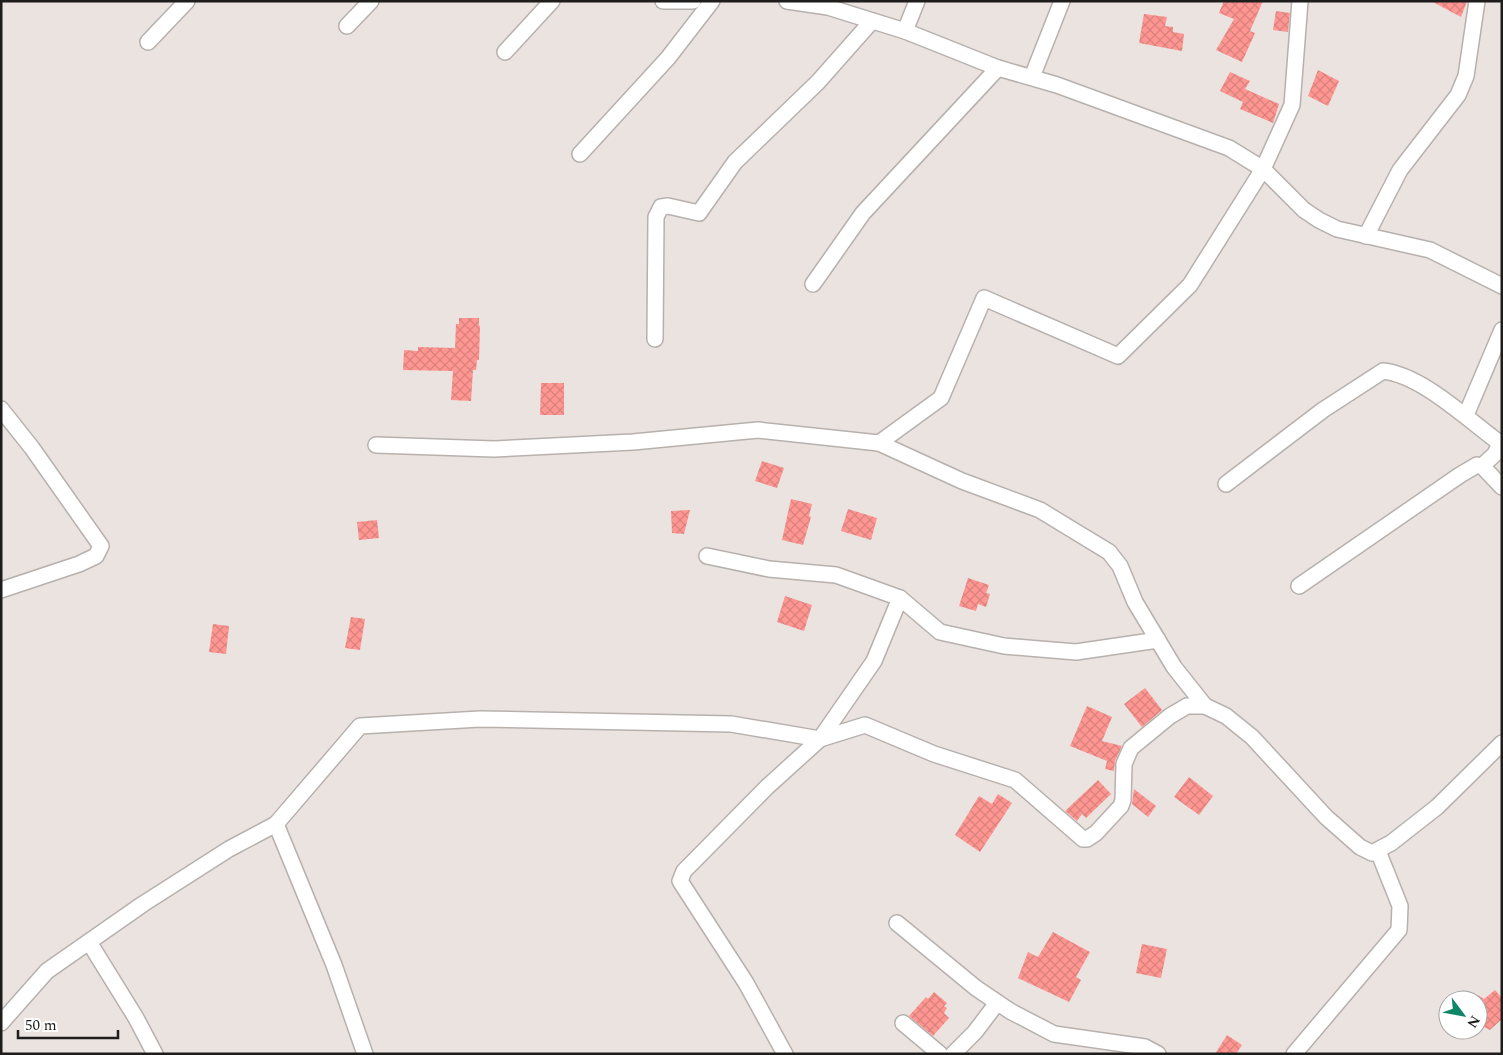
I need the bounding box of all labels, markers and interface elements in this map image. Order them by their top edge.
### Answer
north arrow [1438,990,1488,1040]
scale bar [18,1008,118,1040]
text: N [1462,1011,1486,1032]
text: 50 m [25,1014,57,1037]

